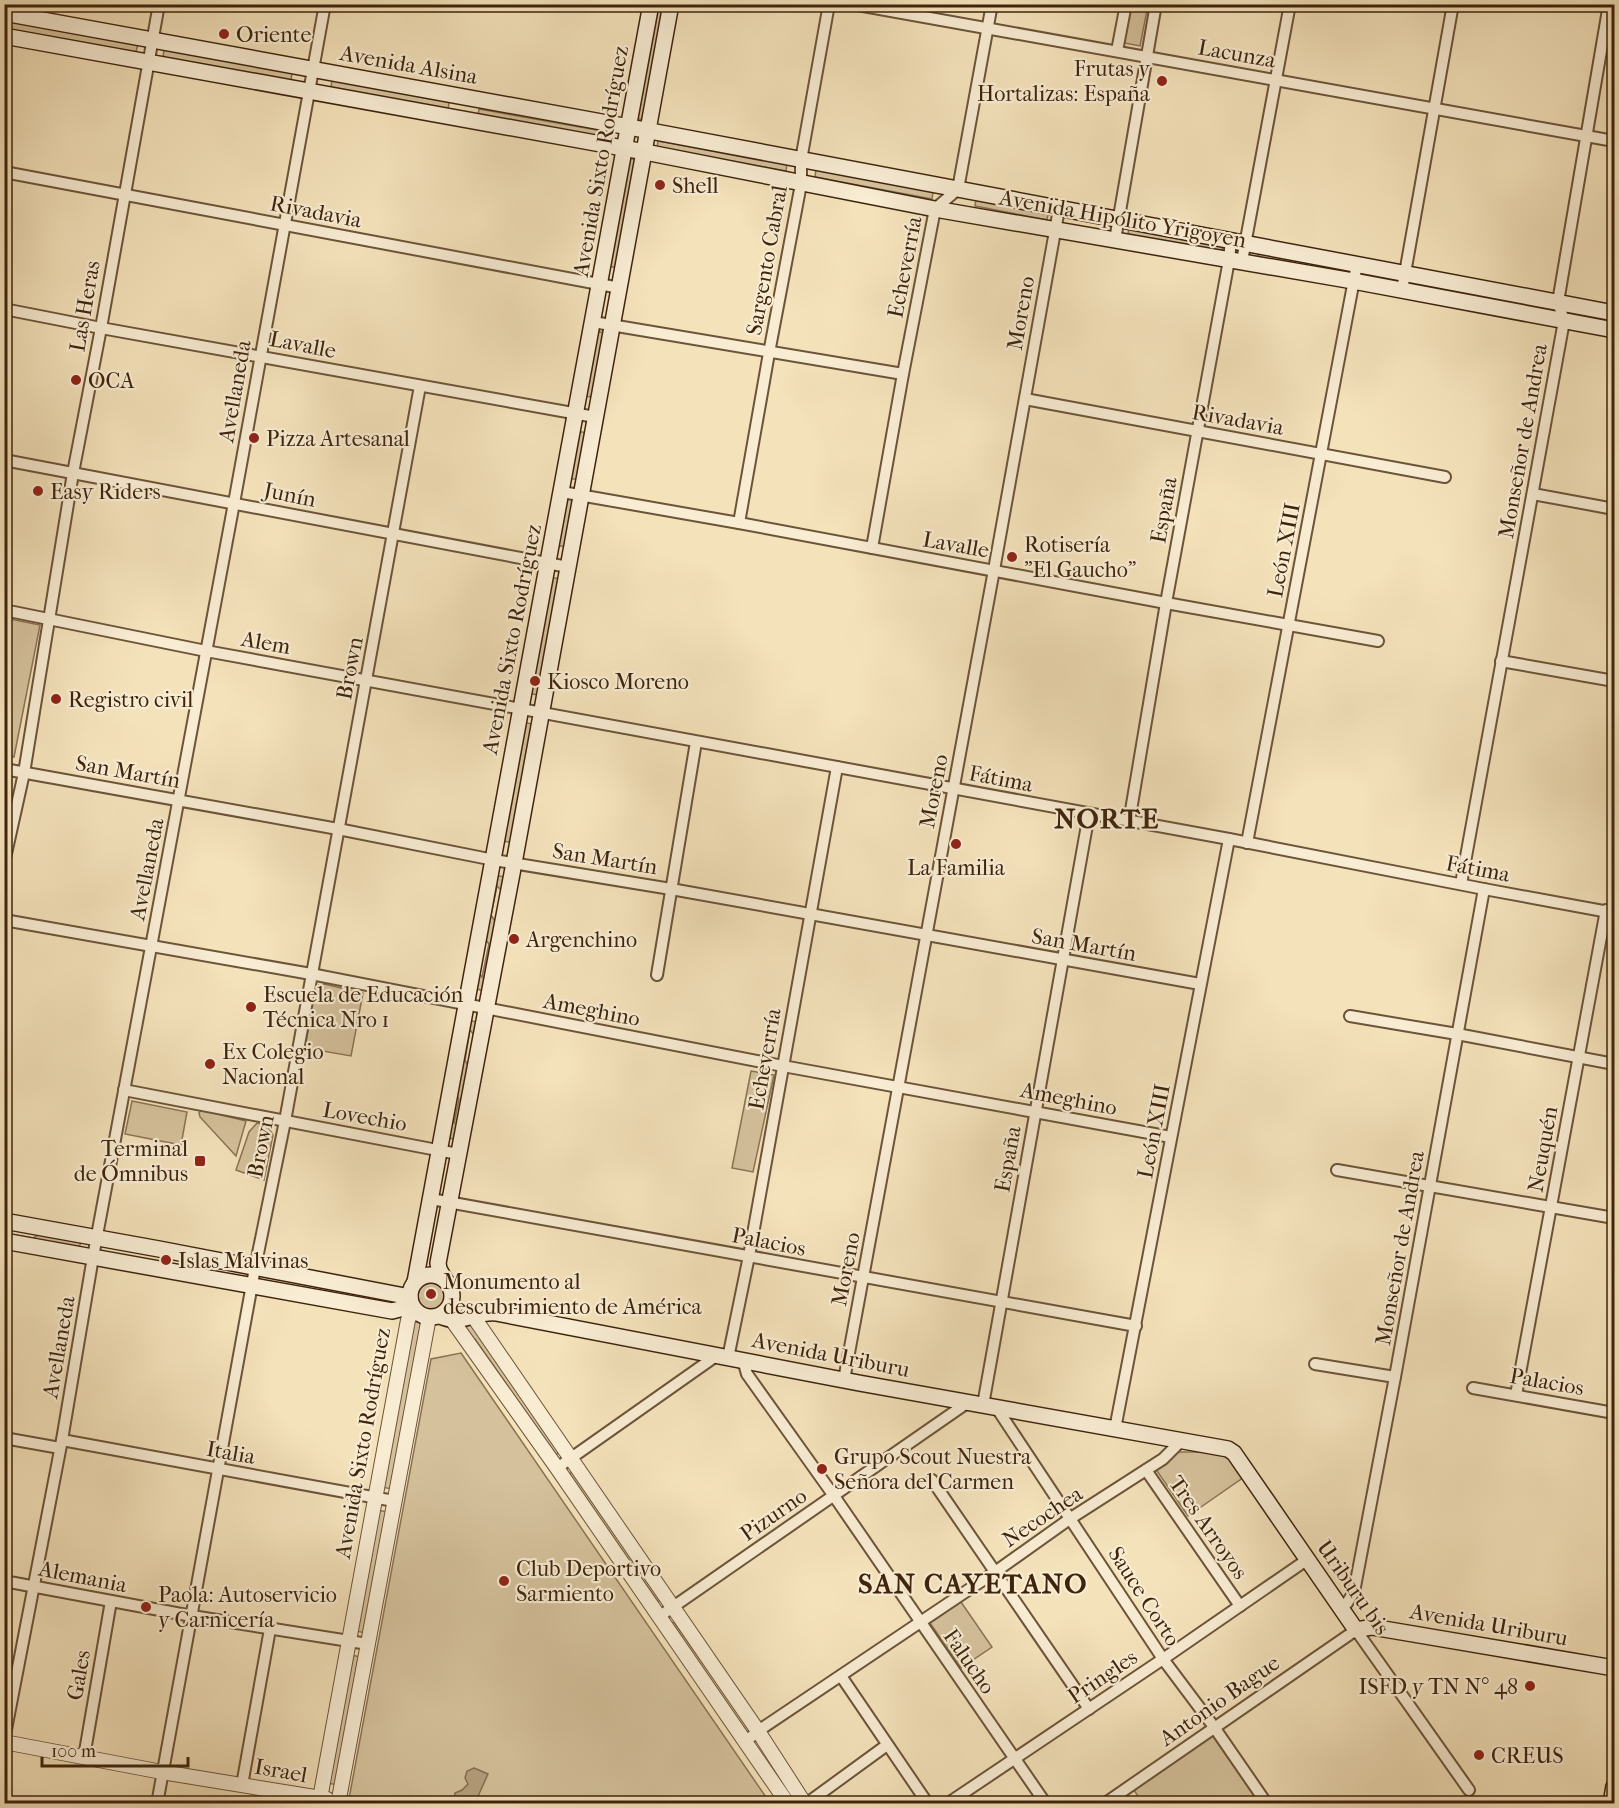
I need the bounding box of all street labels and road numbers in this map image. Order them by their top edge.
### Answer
street label: Lacunza [1196,34,1278,74]
street label: Avenida Alsina [337,40,480,90]
street label: Avenida Sixto Rodríguez [568,43,634,280]
street label: Sargento Cabral [741,183,793,337]
street label: Avenida Hipólito Yrigoyen [996,184,1249,254]
street label: Rivadavia [268,190,365,234]
street label: Echeverría [882,213,928,320]
street label: Las Heras [64,259,106,354]
street label: Moreno [1002,274,1040,352]
street label: Lavalle [267,326,338,364]
street label: Avellaneda [213,337,257,445]
street label: Monseñor de Andrea [1493,341,1553,541]
street label: Rivadavia [1190,399,1286,441]
street label: España [1145,474,1183,545]
street label: Junín [260,477,318,513]
street label: León XIII [1262,500,1306,600]
street label: Avenida Sixto Rodríguez [477,522,547,757]
street label: Lavalle [921,526,991,564]
street label: Alem [238,626,293,660]
street label: Brown [331,634,369,702]
street label: San Martín [73,750,182,794]
street label: Moreno [914,752,954,830]
street label: Fátima [967,760,1036,798]
street label: Avellaneda [124,815,170,923]
street label: San Martín [550,838,659,880]
street label: Fátima [1444,850,1513,888]
street label: San Martín [1029,923,1138,967]
street label: Ameghino [540,988,642,1032]
street label: Echeverría [743,1005,787,1112]
street label: Ameghino [1017,1077,1119,1121]
street label: León XIII [1132,1081,1176,1181]
street label: Lovechio [321,1097,409,1137]
street label: Neuquén [1523,1104,1563,1194]
street label: Brown [242,1112,280,1180]
street label: España [989,1123,1027,1194]
street label: Monseñor de Andrea [1370,1148,1430,1348]
street label: Palacios [730,1222,808,1262]
street label: Moreno [826,1230,866,1308]
street label: Avellaneda [37,1293,81,1401]
street label: Avenida Sixto Rodríguez [330,1325,396,1562]
street label: Avenida Uriburu [749,1327,912,1383]
street label: Palacios [1508,1363,1586,1401]
street label: Italia [204,1436,258,1470]
street label: Tres Arroyos [1163,1471,1253,1584]
street label: Necochea [998,1480,1088,1553]
street label: Pizurno [735,1483,812,1547]
street label: Uriburu bis [1311,1535,1395,1640]
street label: Sauce Corto [1102,1542,1186,1651]
street label: Alemania [36,1556,130,1598]
street label: Avenida Uriburu [1407,1598,1570,1652]
street label: Falucho [938,1624,1001,1699]
street label: Pringles [1063,1644,1142,1710]
street label: Gales [62,1648,96,1702]
street label: Antonio Bague [1154,1650,1285,1752]
street label: Israel [252,1754,309,1788]

